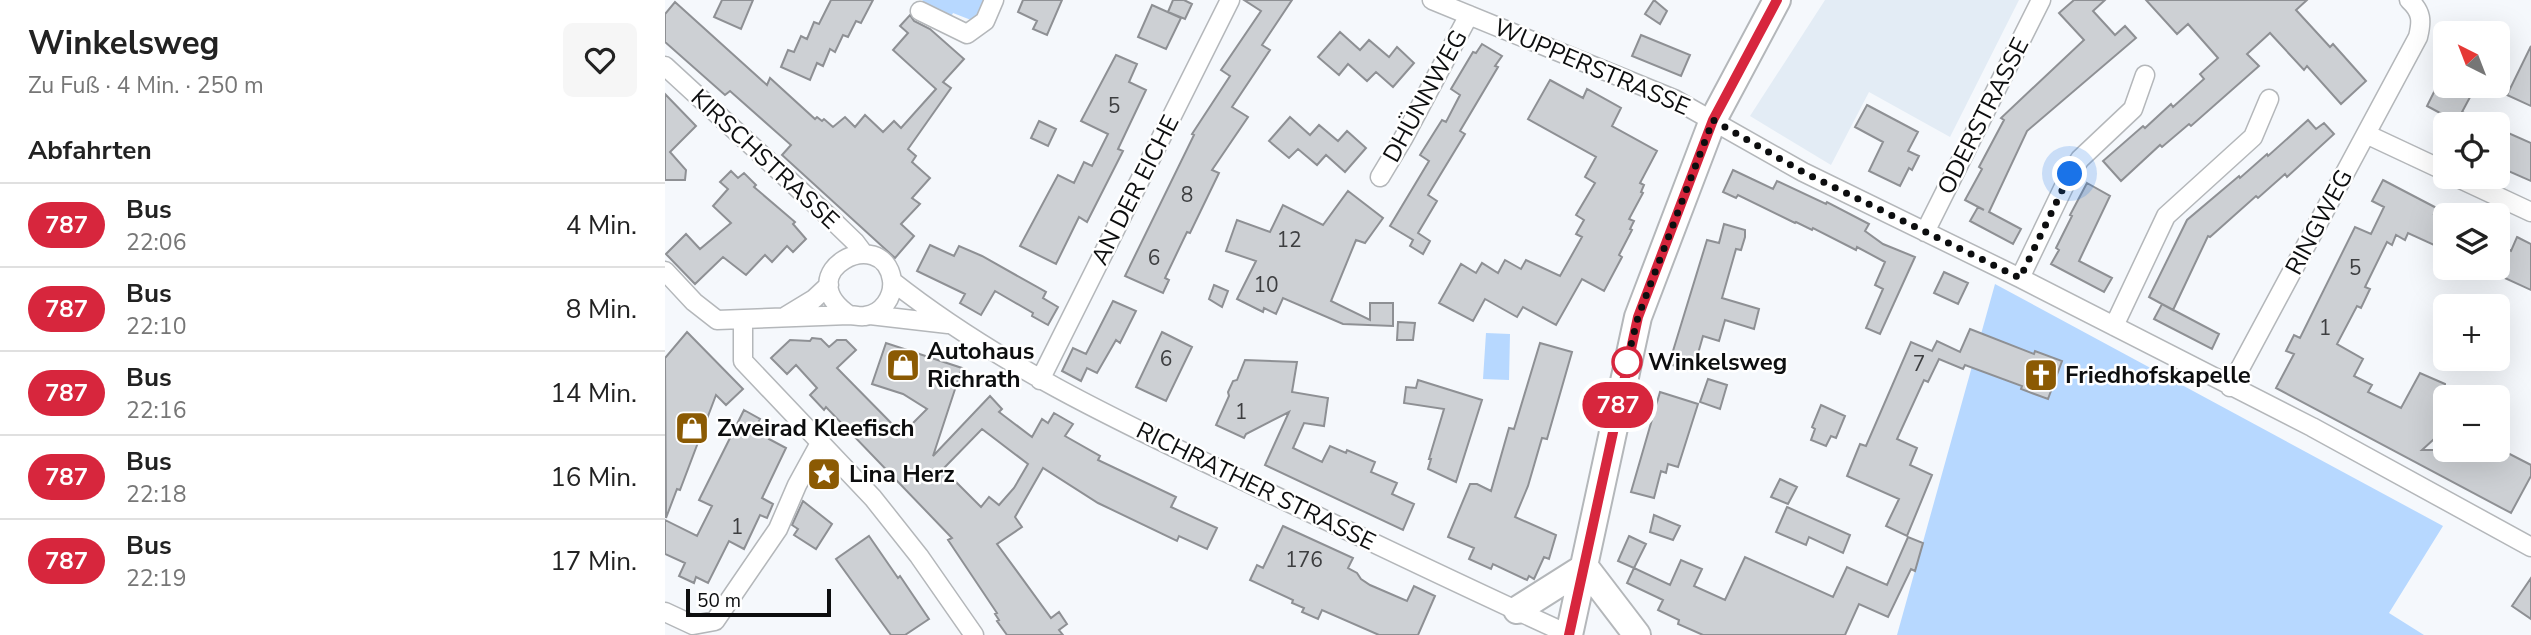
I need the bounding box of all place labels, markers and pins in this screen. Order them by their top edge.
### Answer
place label: Autohaus Richrath [927,335,1034,395]
shop icon: Autohaus Richrath [884,346,922,384]
place label: Winkelsweg [1648,346,1787,378]
marker: Winkelsweg [1612,347,1642,377]
church icon: Friedhofskapelle [2022,356,2060,394]
place label: Friedhofskapelle [2065,359,2251,391]
shop icon: Zweirad Kleefisch [673,409,711,447]
place label: Zweirad Kleefisch [717,412,915,444]
place icon: Lina Herz [805,455,843,493]
place label: Lina Herz [849,458,955,490]

